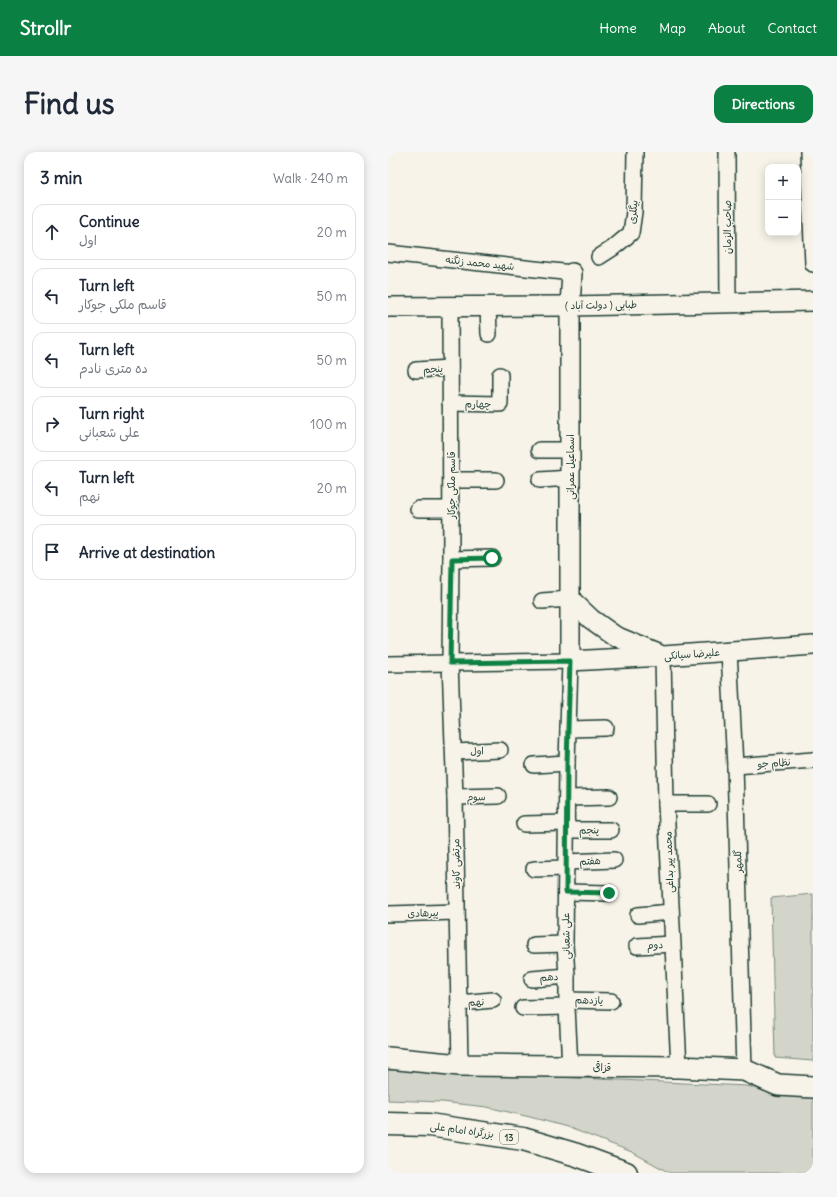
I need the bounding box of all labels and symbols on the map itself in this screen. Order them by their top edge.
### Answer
street label: بیگلری [625,199,641,225]
street label: صاحب الزمان [721,200,734,254]
street label: شهید محمد زنگنه [445,253,515,273]
street label: طبایی ( دولت آباد ) [565,298,637,313]
street label: پنجم [423,362,444,377]
street label: چهارم [465,397,491,412]
street label: اسماعیل عمرانی [564,434,578,500]
street label: قاسم ملکی جوکار [445,451,459,520]
route start [483,549,501,567]
street label: علیرضا سیانکی [664,646,720,663]
street label: اول [470,744,484,758]
street label: نظام جو [756,755,791,772]
street label: سوم [466,790,486,805]
street label: پنجم [579,823,599,838]
street label: محمد پیر بداغی [661,831,678,893]
street label: مرتضی کاوند [449,838,464,890]
street label: گلمهر [731,849,745,874]
street label: هفتم [579,854,601,869]
route end [600,884,618,902]
street label: پیرهادی [407,906,439,920]
street label: علی شعبانی [559,913,574,959]
street label: دوم [647,938,664,954]
street label: دهم [539,970,559,985]
street label: یازدهم [575,993,603,1008]
street label: نهم [467,995,485,1010]
street label: قزاقی [593,1061,611,1074]
street label: بزرگراه امام علی [429,1119,495,1142]
road number: 13 [500,1130,518,1144]

